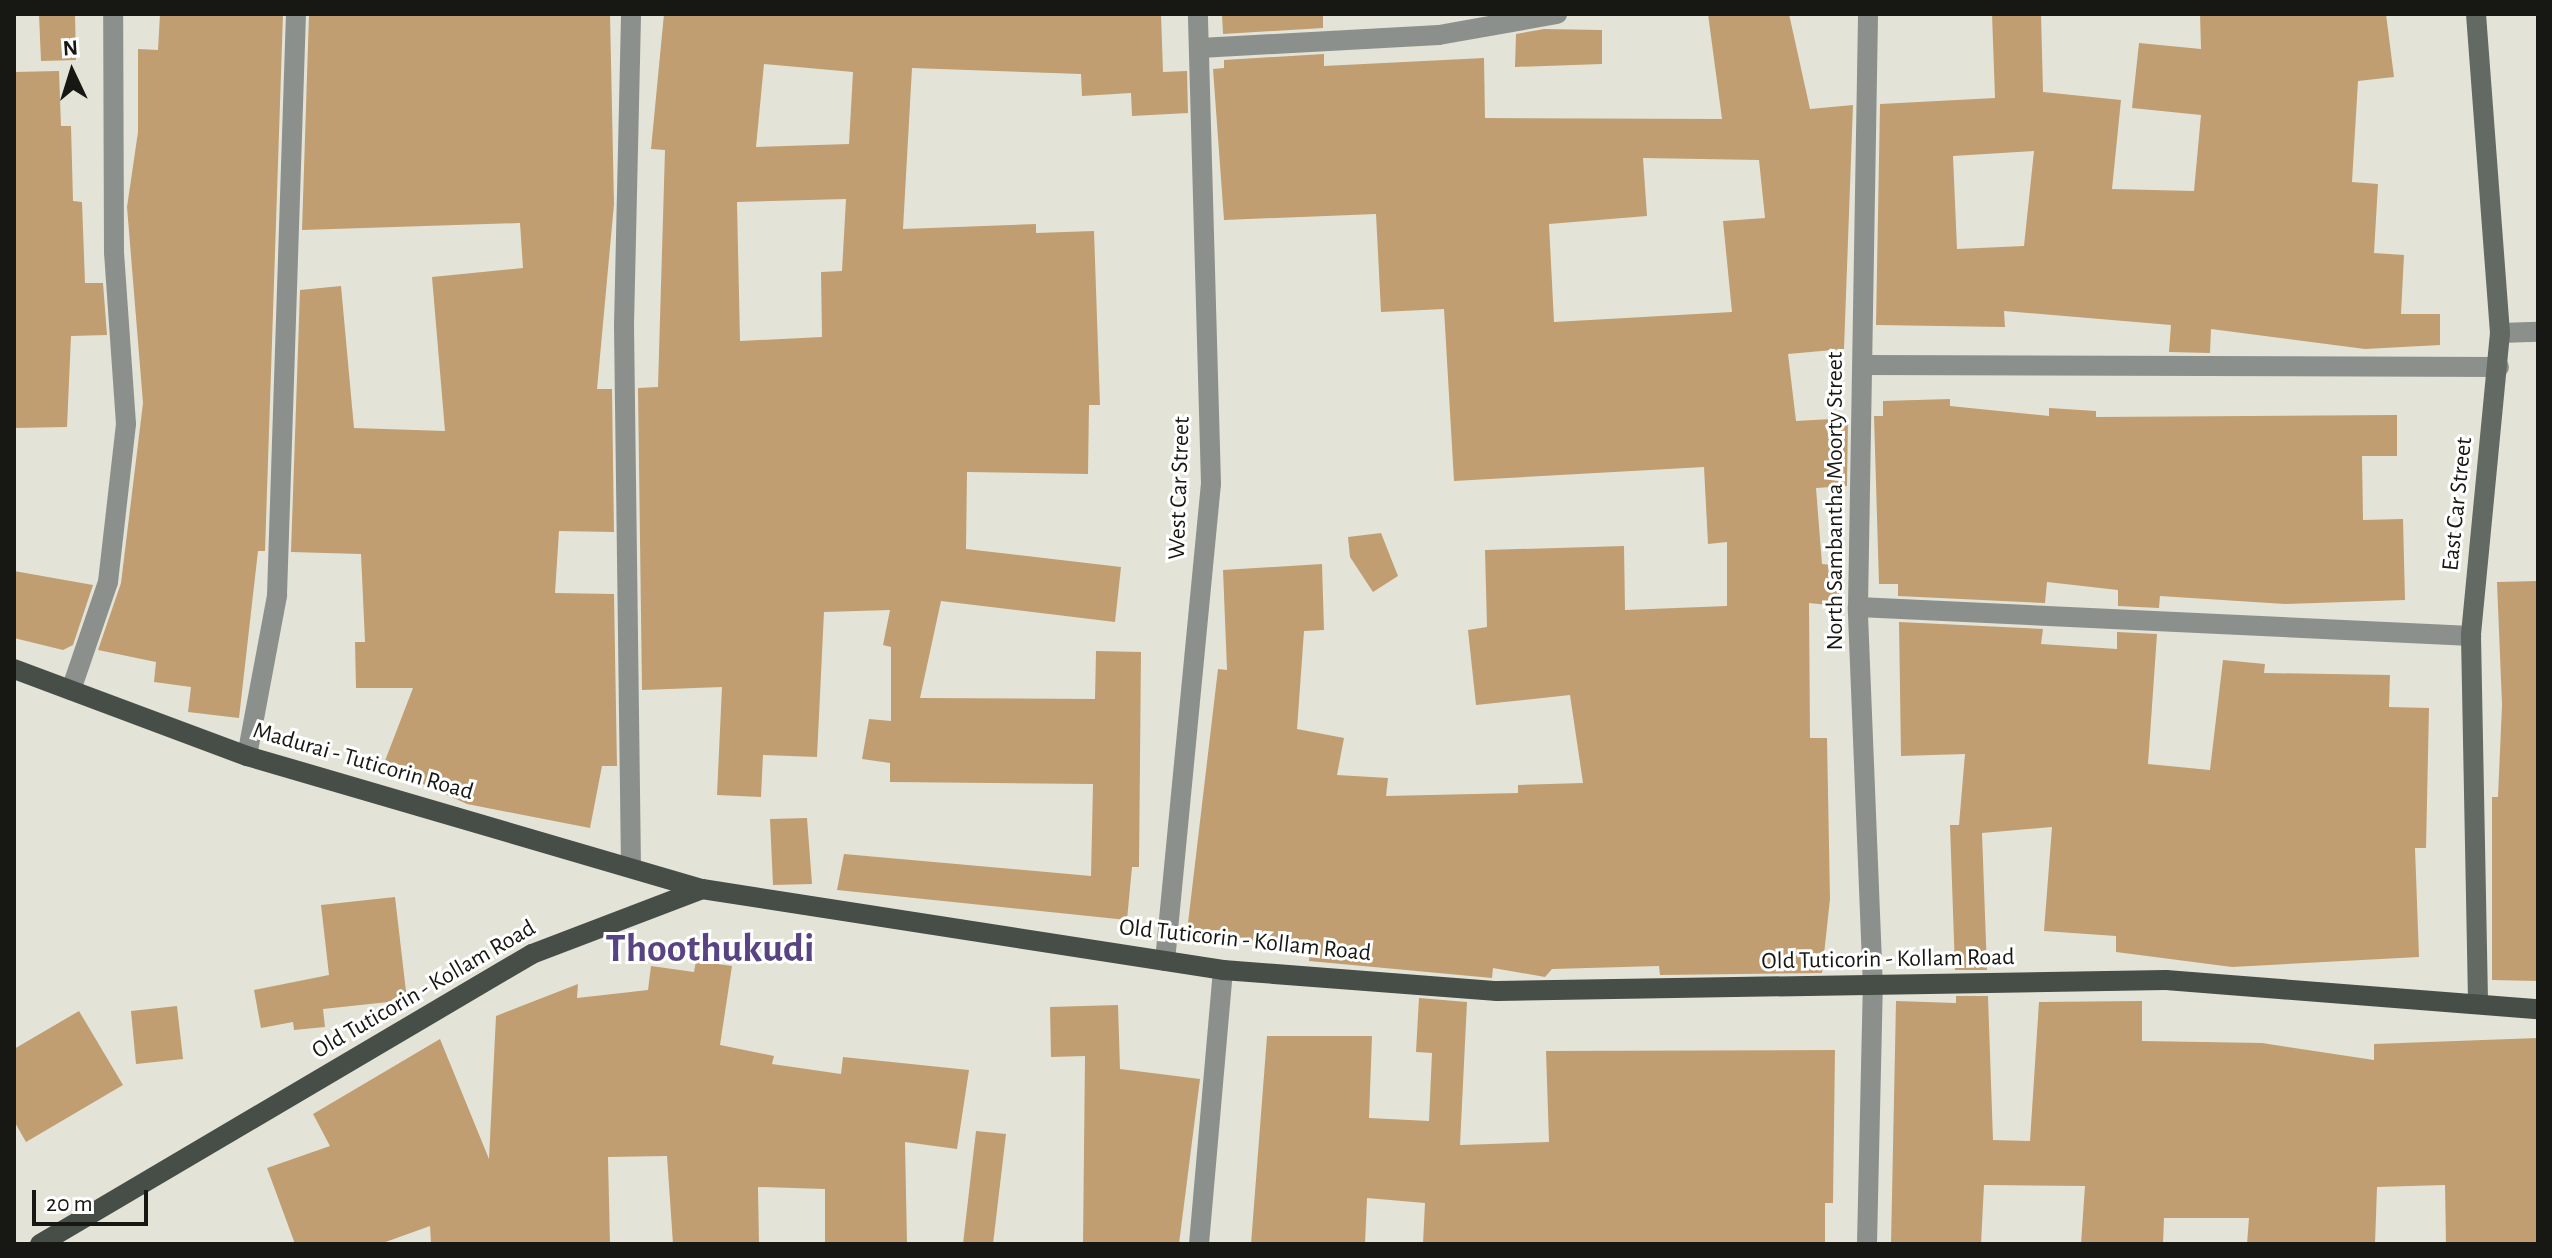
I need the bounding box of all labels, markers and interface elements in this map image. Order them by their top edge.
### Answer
north arrow [32,32,112,112]
text: N [62,37,79,60]
street label: North Sambantha Moorty Street [1822,352,1850,650]
street label: West Car Street [1163,416,1197,560]
street label: East Car Street [2437,436,2479,572]
street label: Madurai - Tuticorin Road [249,717,477,807]
street label: Old Tuticorin - Kollam Road [1118,913,1372,969]
street label: Old Tuticorin - Kollam Road [307,914,541,1066]
district label: Thoothukudi [606,925,814,973]
street label: Old Tuticorin - Kollam Road [1761,943,2015,977]
scale bar [36,1174,152,1224]
text: 20 m [46,1192,93,1216]

